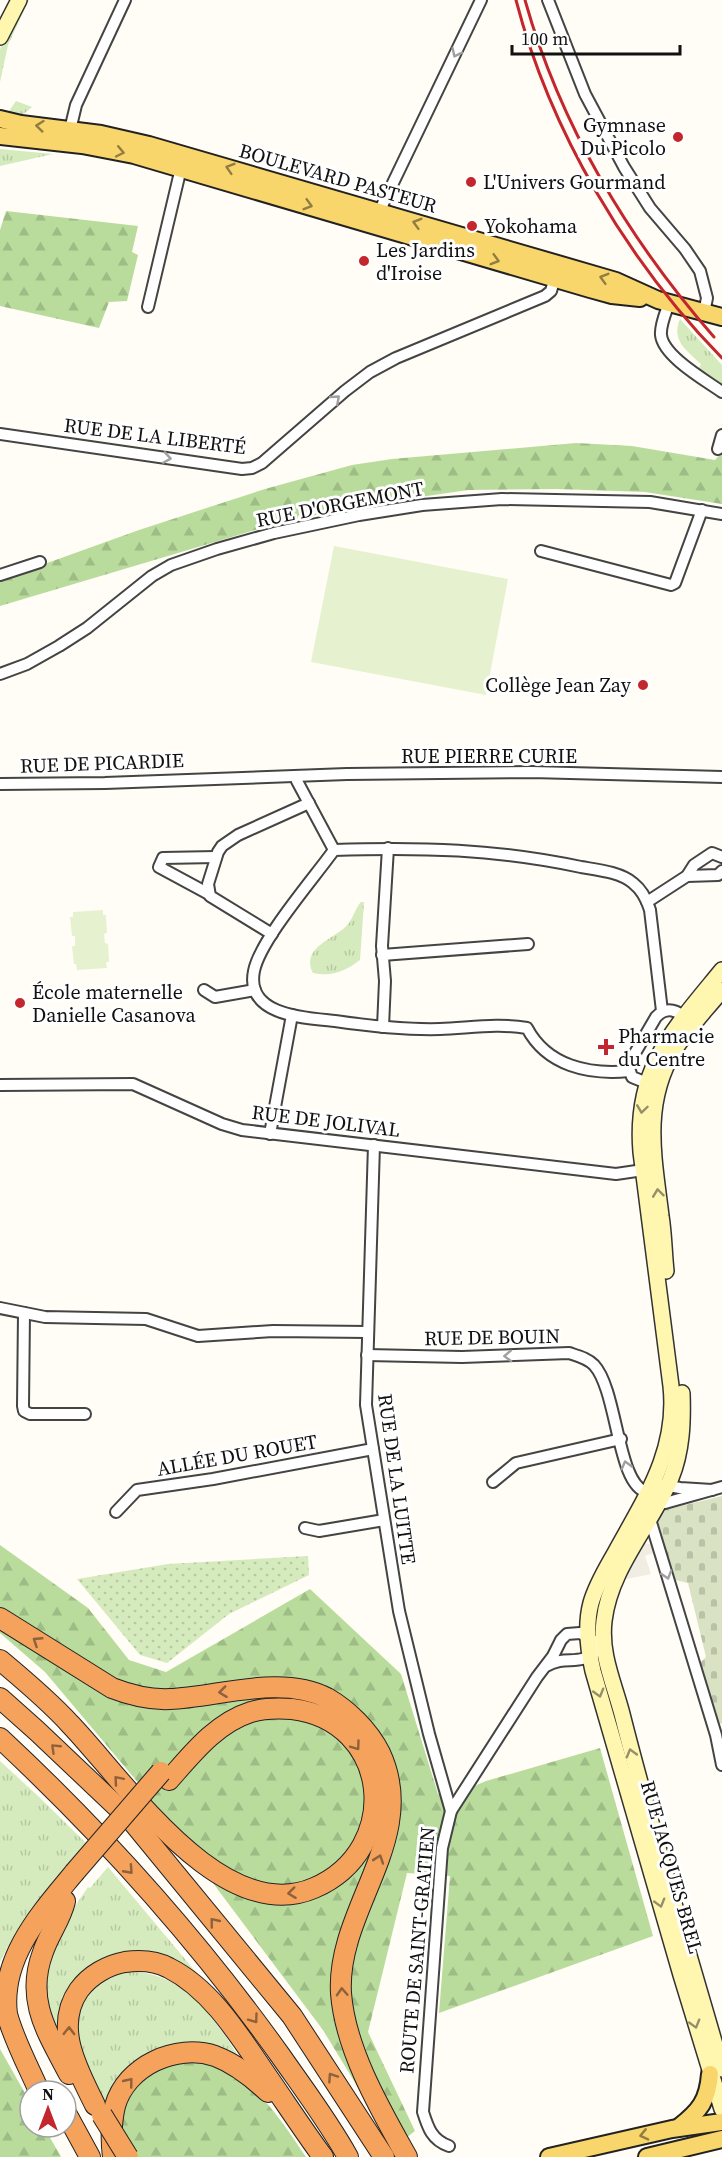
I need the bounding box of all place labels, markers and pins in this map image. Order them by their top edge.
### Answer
place label: Gymnase Du Picolo [580,111,666,162]
marker: Gymnase Du Picolo [671,130,685,144]
place label: L'Univers Gourmand [483,168,666,196]
marker: L'Univers Gourmand [464,175,478,189]
place label: Yokohama [484,212,578,240]
marker: Yokohama [465,219,479,233]
place label: Les Jardins d'Iroise [376,236,475,287]
marker: Les Jardins d'Iroise [357,254,371,268]
place label: Collège Jean Zay [485,671,632,699]
marker: Collège Jean Zay [636,678,650,692]
place label: École maternelle Danielle Casanova [32,978,197,1029]
marker: École maternelle Danielle Casanova [13,996,27,1010]
place label: Pharmacie du Centre [618,1022,714,1073]
marker: Pharmacie du Centre [599,1040,613,1054]

